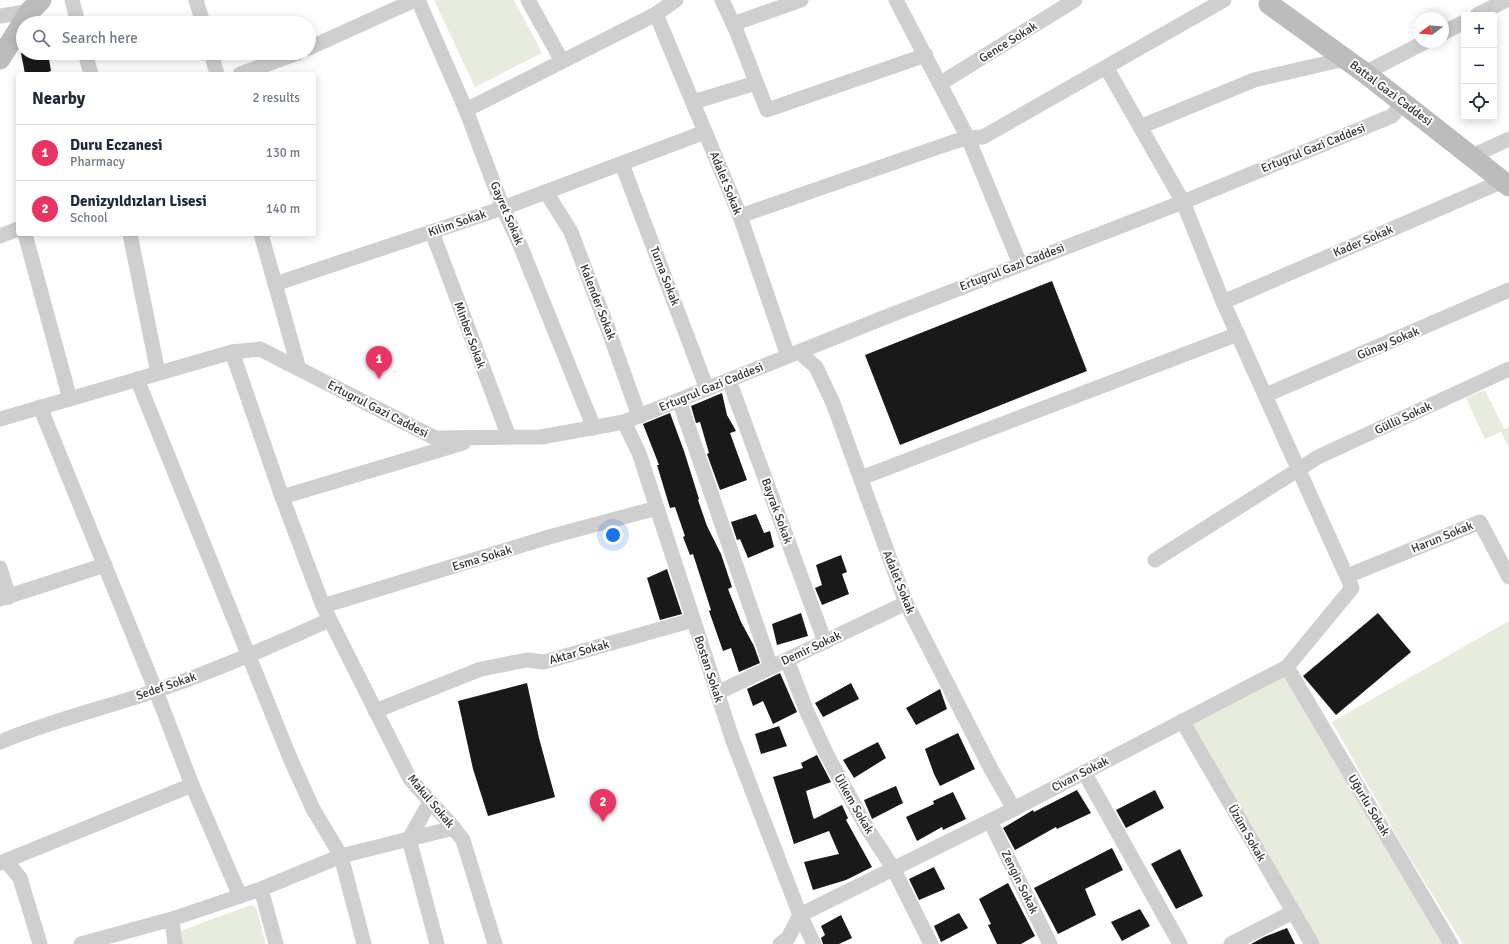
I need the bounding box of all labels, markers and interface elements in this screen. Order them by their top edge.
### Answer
north arrow [1413,12,1449,48]
map controls [1461,12,1497,120]
button: + [1461,12,1497,48]
search box [16,16,316,60]
street label: Gence Sokak [977,19,1040,66]
icon: search [30,27,52,49]
text: Search here [62,29,138,47]
button: − [1461,48,1497,84]
street label: Battal Gazi Caddesi [1347,58,1435,129]
button: locate [1461,84,1497,120]
text: Nearby [32,88,85,109]
text: 2 results [252,90,300,106]
street label: Ertugrul Gazi Caddesi [1259,121,1368,176]
text: Duru Eczanesi [70,136,163,154]
text: 1 [41,145,49,161]
text: 130 m [266,145,300,161]
street label: Adalet Sokak [706,149,745,217]
text: Pharmacy [70,154,125,170]
street label: Gayret Sokak [486,179,527,247]
text: Denizyıldızları Lisesi [70,192,207,210]
text: 2 [41,201,49,217]
text: 140 m [266,201,300,217]
street label: Kilim Sokak [426,207,488,240]
text: School [70,210,108,226]
street label: Kader Sokak [1331,222,1395,261]
street label: Ertugrul Gazi Caddesi [958,241,1067,294]
street label: Turna Sokak [646,244,683,308]
street label: Kalender Sokak [576,262,619,342]
street label: Minber Sokak [451,300,489,371]
street label: Günay Sokak [1355,324,1422,363]
pin: 1 [366,346,392,379]
street label: Ertugrul Gazi Caddesi [657,360,766,415]
street label: Ertugrul Gazi Caddesi [325,378,431,441]
street label: Güllü Sokak [1372,399,1434,438]
street label: Bayrak Sokak [758,476,795,546]
street label: Harun Sokak [1409,518,1475,557]
your location [603,525,623,545]
street label: Esma Sokak [451,542,514,575]
street label: Adalet Sokak [879,548,918,616]
street label: Demir Sokak [779,628,844,669]
street label: Bostan Sokak [691,634,726,704]
street label: Aktar Sokak [547,637,611,668]
street label: Sedef Sokak [134,669,198,704]
street label: Civan Sokak [1049,754,1111,795]
street label: Makul Sokak [404,771,457,831]
street label: Ülkem Sokak [830,772,877,837]
street label: Uğurlu Sokak [1344,772,1393,839]
pin: 2 [590,789,616,822]
street label: Üzüm Sokak [1224,802,1269,864]
street label: Zengin Sokak [998,848,1041,916]

